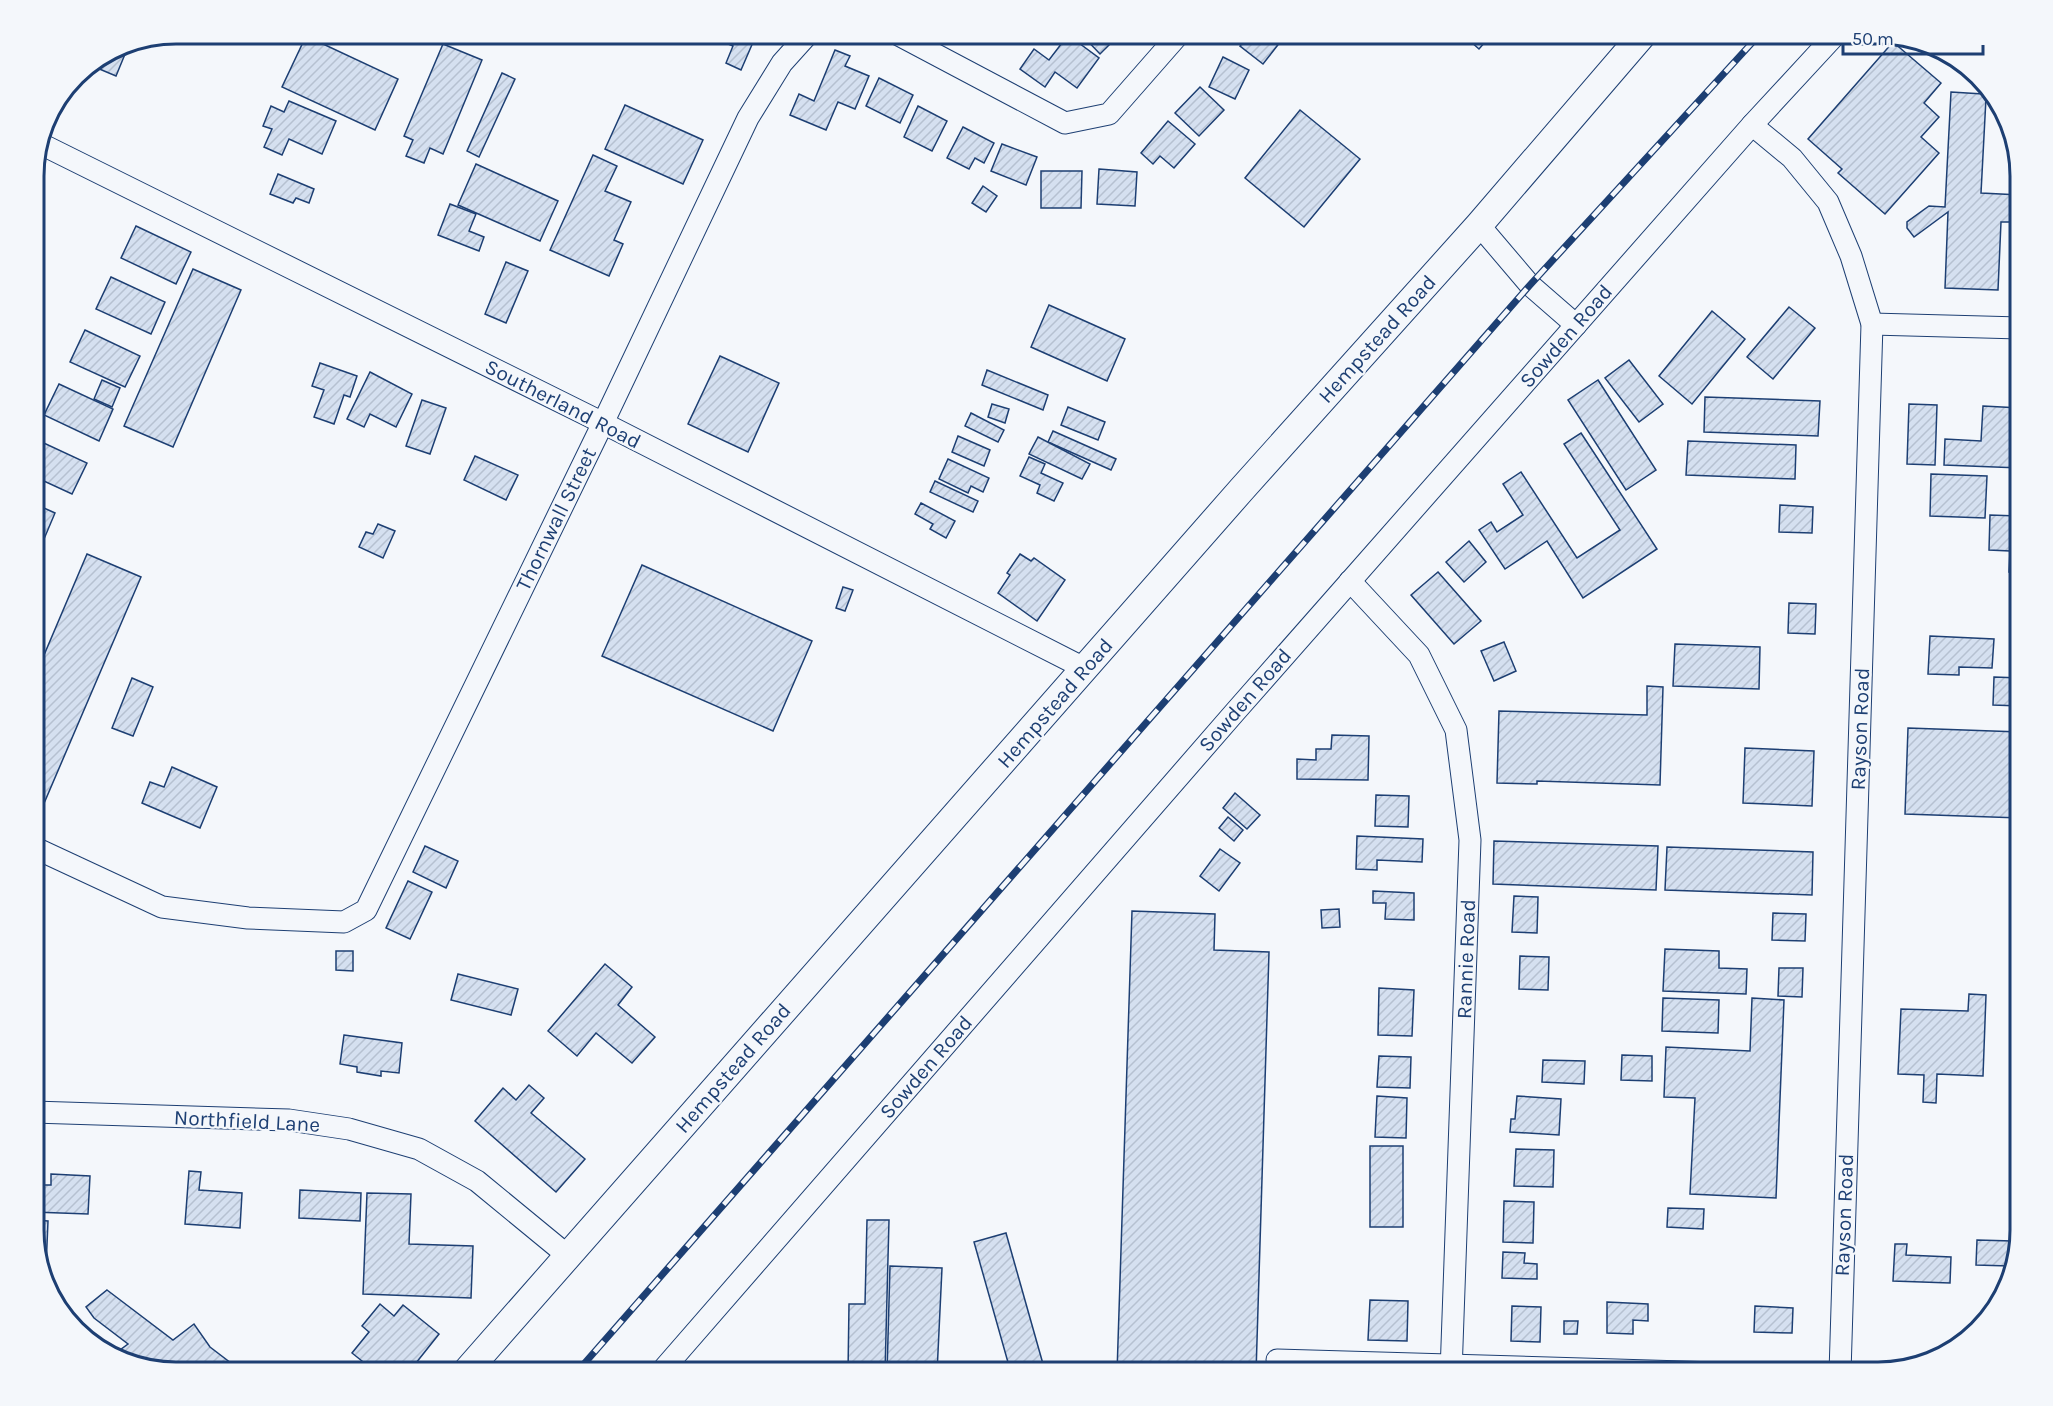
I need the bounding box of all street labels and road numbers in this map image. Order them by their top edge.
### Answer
street label: Hempstead Road [1313,270,1441,408]
street label: Sowden Road [1515,280,1617,392]
street label: Southerland Road [481,354,645,454]
street label: Thornwall Street [511,443,601,594]
street label: Hempstead Road [992,633,1118,773]
street label: Sowden Road [1194,644,1296,756]
street label: Rayson Road [1846,667,1874,791]
street label: Rannie Road [1452,899,1480,1019]
street label: Hempstead Road [670,998,796,1138]
street label: Sowden Road [875,1011,977,1123]
street label: Northfield Lane [173,1105,321,1137]
street label: Rayson Road [1830,1153,1858,1277]

